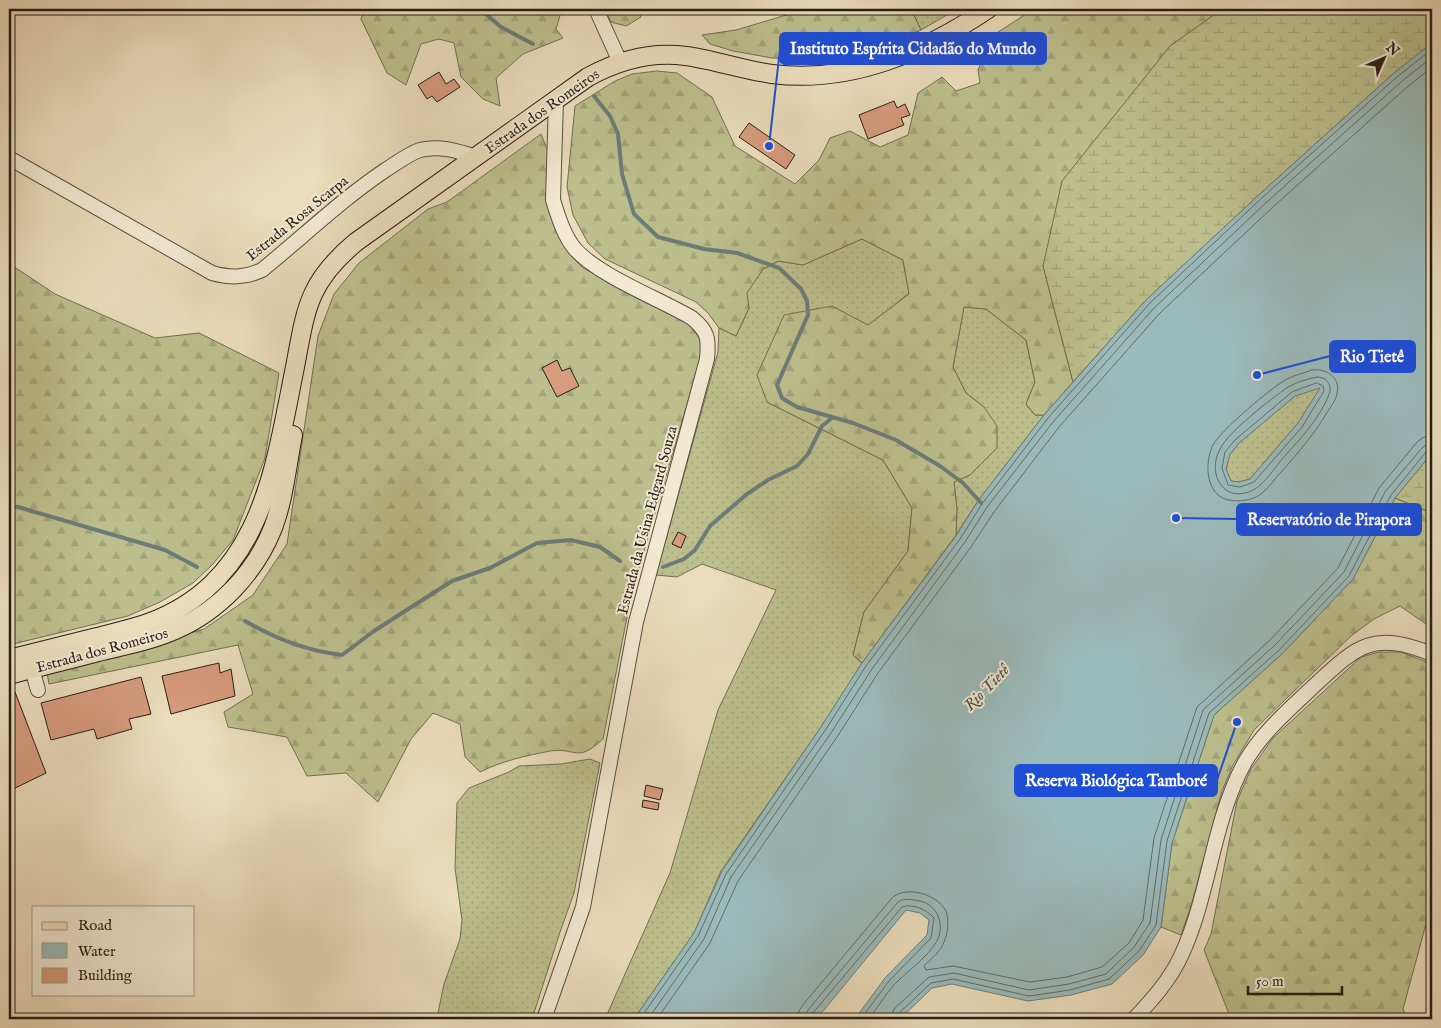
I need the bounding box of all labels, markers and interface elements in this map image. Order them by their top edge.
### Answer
north arrow [1358,32,1408,82]
callout: Instituto Espírita Cidadão do Mundo [780,33,1046,64]
text: N [1381,38,1403,60]
text: Instituto Espírita Cidadão do Mundo [790,40,1036,60]
street label: Estrada dos Romeiros [481,65,603,158]
street label: Estrada Rosa Scarpa [242,171,353,265]
callout: Rio Tietê [1330,341,1415,372]
text: Rio Tietê [1340,348,1405,368]
street label: Estrada da Usina Edgard Souza [613,423,682,616]
callout: Reservatório de Pirapora [1237,504,1421,535]
text: Reservatório de Pirapora [1247,511,1412,531]
street label: Estrada dos Romeiros [34,624,170,677]
water label: Rio Tietê [961,660,1016,716]
callout: Reserva Biológica Tamboré [1015,765,1217,796]
text: Reserva Biológica Tamboré [1025,772,1208,792]
legend [32,906,195,996]
text: Road [78,916,113,935]
text: Water [78,942,116,961]
scale bar [1248,963,1342,995]
text: Building [78,966,133,985]
text: 50 m [1256,972,1284,991]

